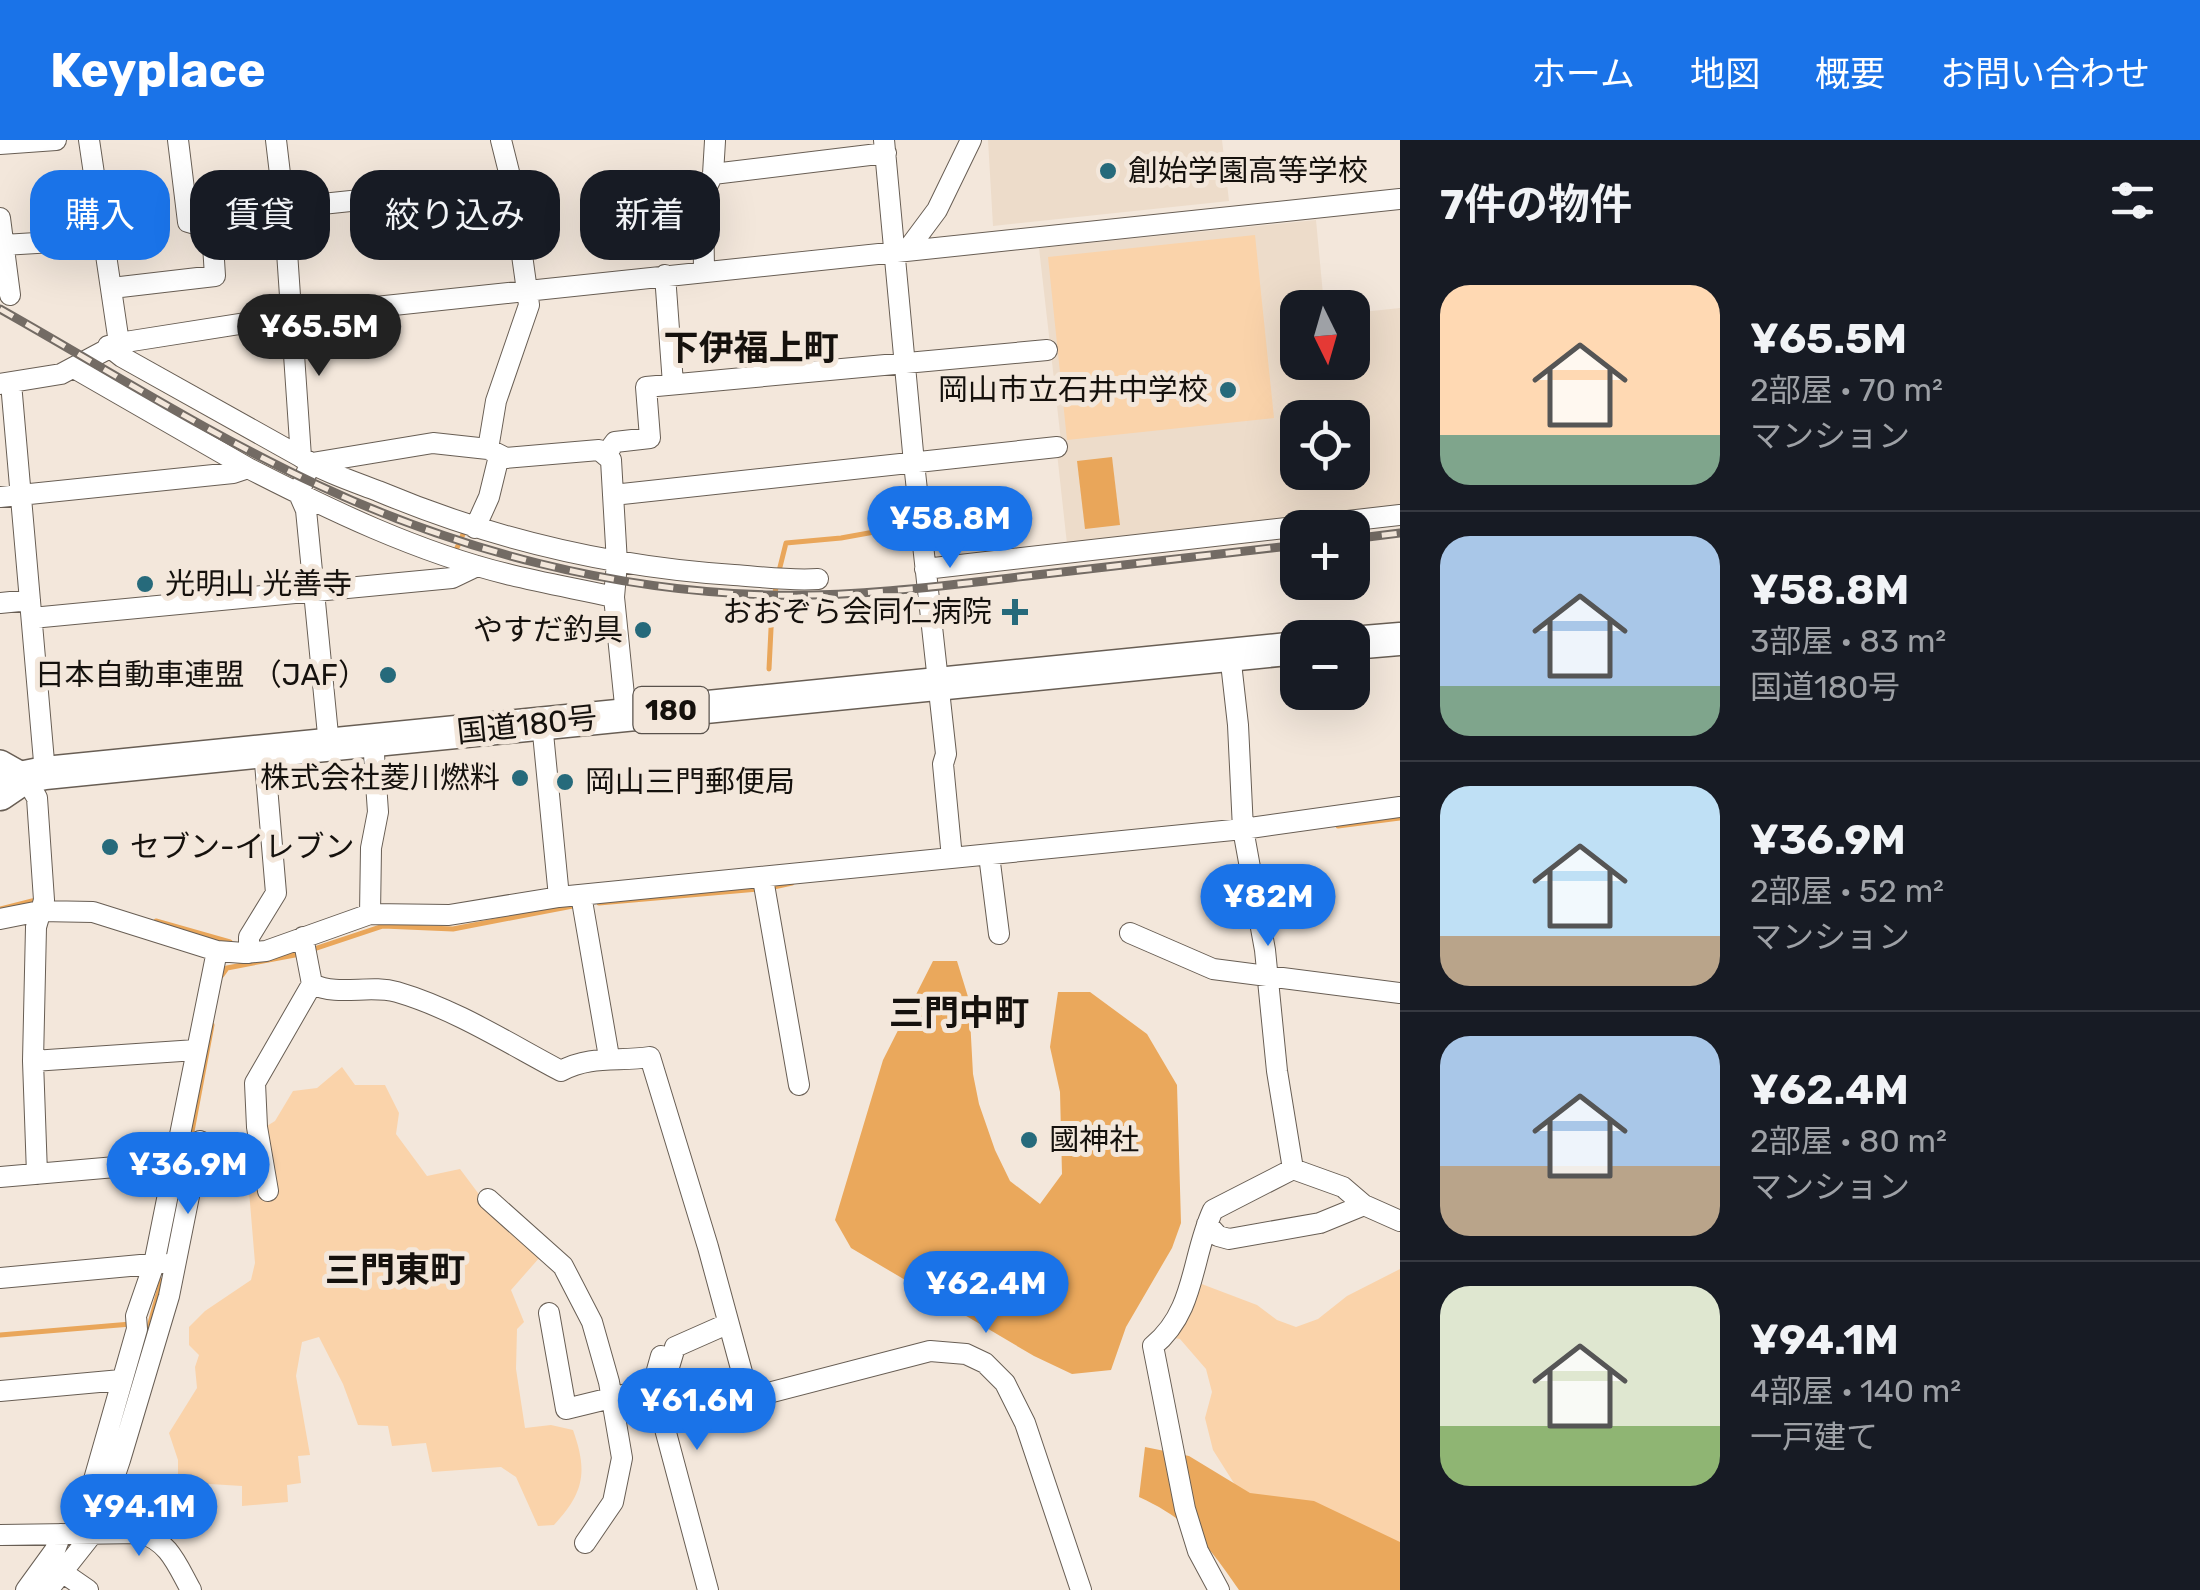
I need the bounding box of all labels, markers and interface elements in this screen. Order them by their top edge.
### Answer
text: Keyplace [50,42,266,99]
text: ホーム [1531,53,1635,95]
text: 地図 [1690,53,1760,95]
text: 概要 [1815,53,1885,95]
text: お問い合わせ [1940,53,2150,95]
place label: 創始学園高等学校 [1128,153,1368,189]
marker: 創始学園高等学校 [1097,160,1119,182]
chip: 購入 [30,170,170,260]
chip: 賃貸 [190,170,330,260]
chip: 絞り込み [350,170,560,260]
chip: 新着 [580,170,720,260]
icon: filters [2105,173,2160,228]
text: 7件の物件 [1440,180,1632,230]
north arrow [1280,290,1370,380]
map controls [1280,290,1370,710]
pin: ¥65.5M [238,294,400,379]
text: ¥65.5M [259,307,379,345]
text: ¥65.5M [1750,314,1907,364]
icon: home [1520,325,1640,445]
district label: 下伊福上町 [663,327,839,369]
text: 2部屋 · 70 m² [1750,371,1943,409]
place label: 岡山市立石井中学校 [938,372,1208,408]
marker: 岡山市立石井中学校 [1217,379,1239,401]
button: locate [1280,400,1370,490]
text: マンション [1750,417,1910,455]
pin: ¥58.8M [869,486,1031,571]
text: ¥58.8M [889,499,1011,537]
button: + [1280,510,1370,600]
text: ¥58.8M [1750,565,1909,615]
place label: 光明山 光善寺 [165,566,352,602]
marker: 光明山 光善寺 [134,573,156,595]
icon: home [1520,576,1640,696]
place label: おおぞら会同仁病院 [722,594,992,630]
marker: おおぞら会同仁病院 [1002,599,1028,625]
place label: やすだ釣具 [473,612,623,648]
marker: やすだ釣具 [632,619,654,641]
button: − [1280,620,1370,710]
text: 3部屋 · 83 m² [1750,622,1946,660]
place label: 日本自動車連盟 （JAF） [34,657,368,693]
marker: 日本自動車連盟 （JAF） [377,664,399,686]
text: 国道180号 [1750,668,1900,706]
road number: 180 [634,687,708,733]
street label: 国道180号 [455,700,599,750]
place label: 株式会社菱川燃料 [260,760,500,796]
place label: 岡山三門郵便局 [585,764,795,800]
marker: 株式会社菱川燃料 [509,767,531,789]
marker: 岡山三門郵便局 [554,771,576,793]
text: ¥36.9M [1750,815,1906,865]
icon: home [1520,826,1640,946]
place label: セブン-イレブン [130,829,355,865]
marker: セブン-イレブン [99,836,121,858]
pin: ¥82M [1209,864,1327,949]
text: 2部屋 · 52 m² [1750,872,1944,910]
text: ¥82M [1222,877,1314,915]
text: マンション [1750,918,1910,956]
district label: 三門中町 [889,992,1029,1034]
text: ¥62.4M [1750,1065,1909,1115]
icon: home [1520,1076,1640,1196]
place label: 國神社 [1049,1122,1139,1158]
text: 2部屋 · 80 m² [1750,1122,1947,1160]
marker: 國神社 [1018,1129,1040,1151]
pin: ¥36.9M [107,1132,269,1217]
text: ¥36.9M [129,1145,247,1183]
text: マンション [1750,1168,1910,1206]
district label: 三門東町 [325,1249,465,1291]
pin: ¥62.4M [905,1251,1067,1336]
text: ¥62.4M [926,1264,1046,1302]
text: ¥94.1M [1750,1315,1899,1365]
icon: home [1520,1326,1640,1446]
pin: ¥61.6M [616,1368,778,1453]
text: 4部屋 · 140 m² [1750,1372,1961,1410]
text: ¥61.6M [640,1381,754,1419]
text: 一戸建て [1750,1418,1878,1456]
pin: ¥94.1M [58,1474,220,1559]
text: ¥94.1M [82,1487,196,1525]

